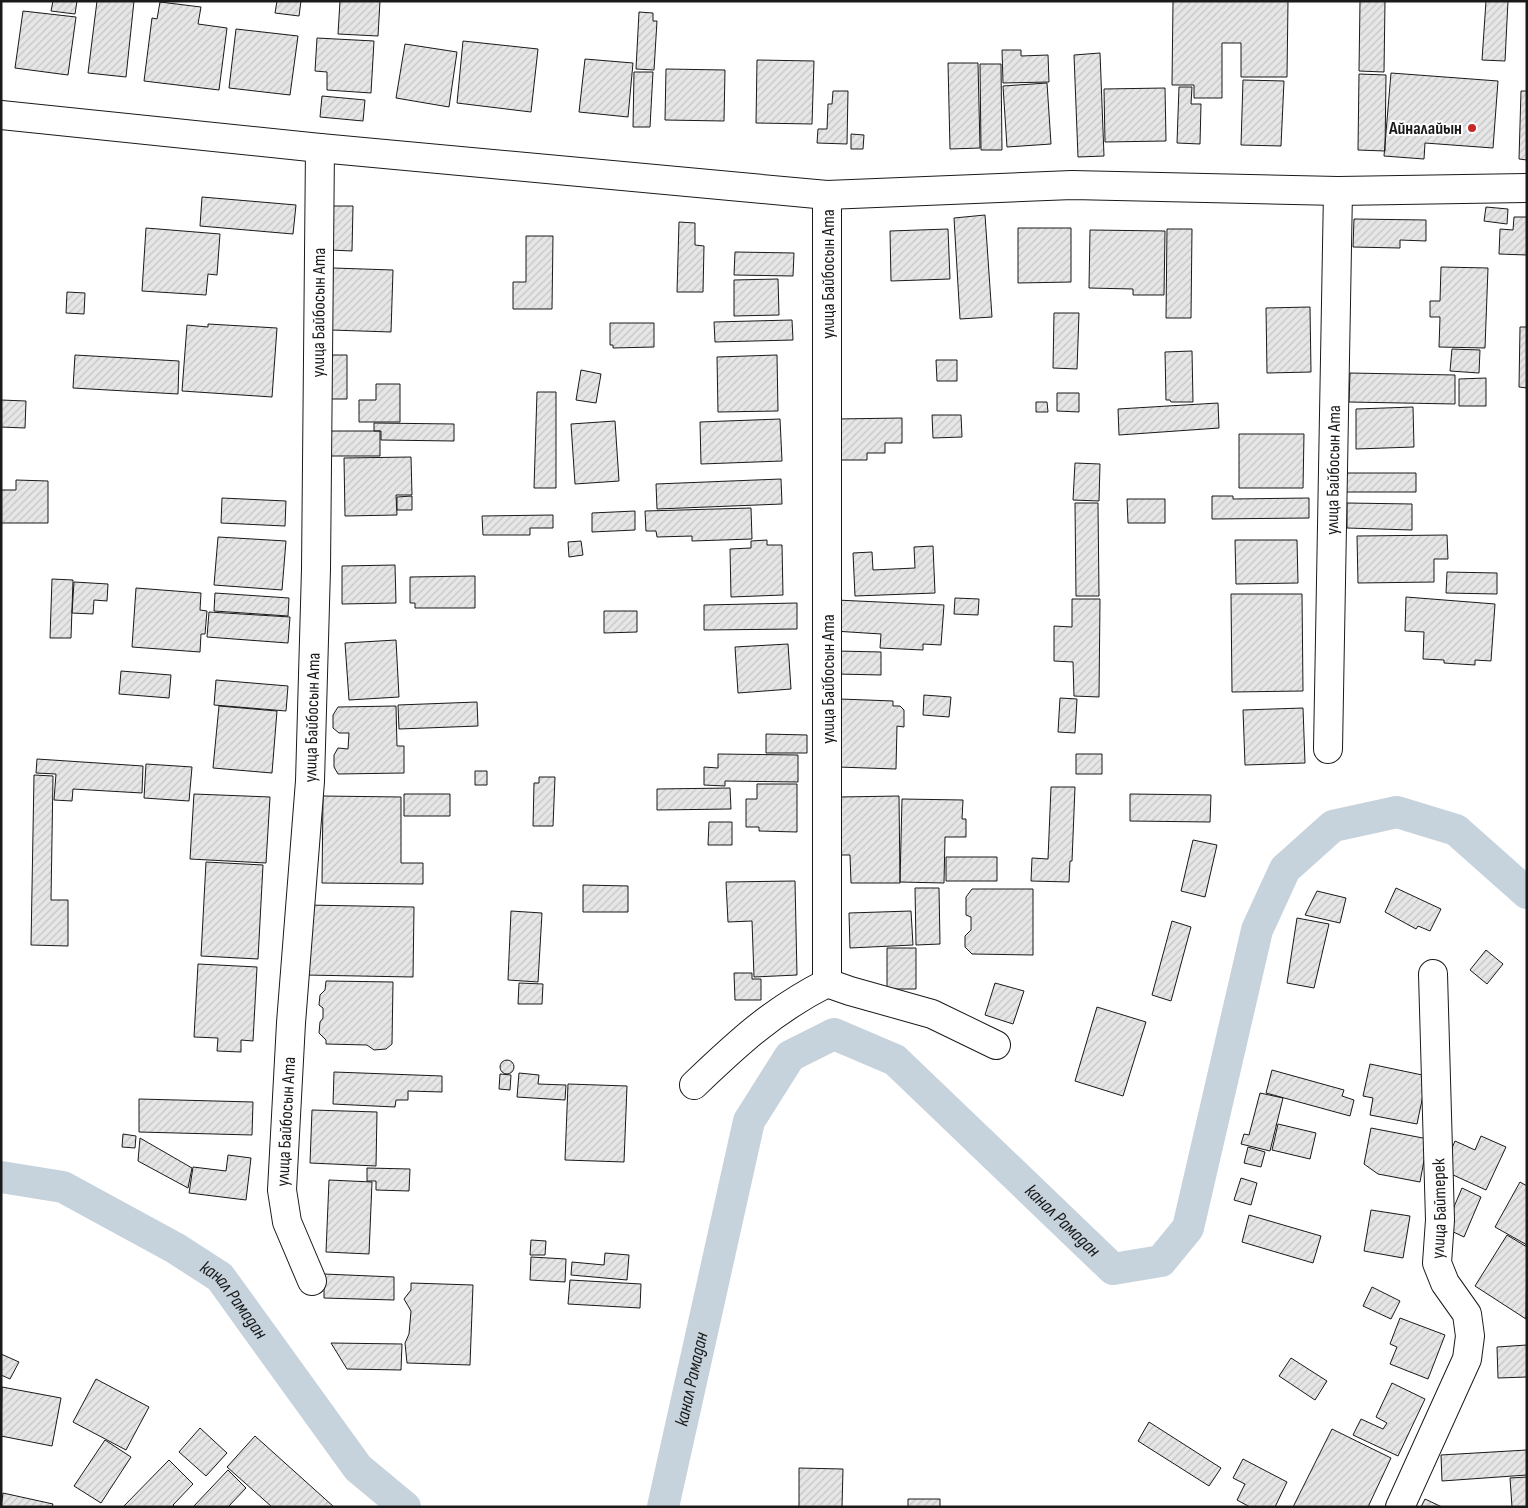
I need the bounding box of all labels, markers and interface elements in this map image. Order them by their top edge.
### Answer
place label: Айналайын [1388,118,1462,139]
marker: Айналайын [1466,122,1478,134]
street label: улица Байбосын Ата [818,209,839,339]
street label: улица Байбосын Ата [307,248,330,377]
street label: улица Байбосын Ата [1321,405,1345,535]
street label: улица Байбосын Ата [818,614,839,744]
street label: улица Байбосын Ата [299,652,324,783]
street label: улица Байбосын Ата [272,1056,300,1187]
street label: улица Байтерек [1427,1158,1451,1259]
water label: канал Рамадан [1020,1179,1105,1262]
water label: канал Рамадан [196,1256,273,1344]
water label: канал Рамадан [670,1330,713,1428]

